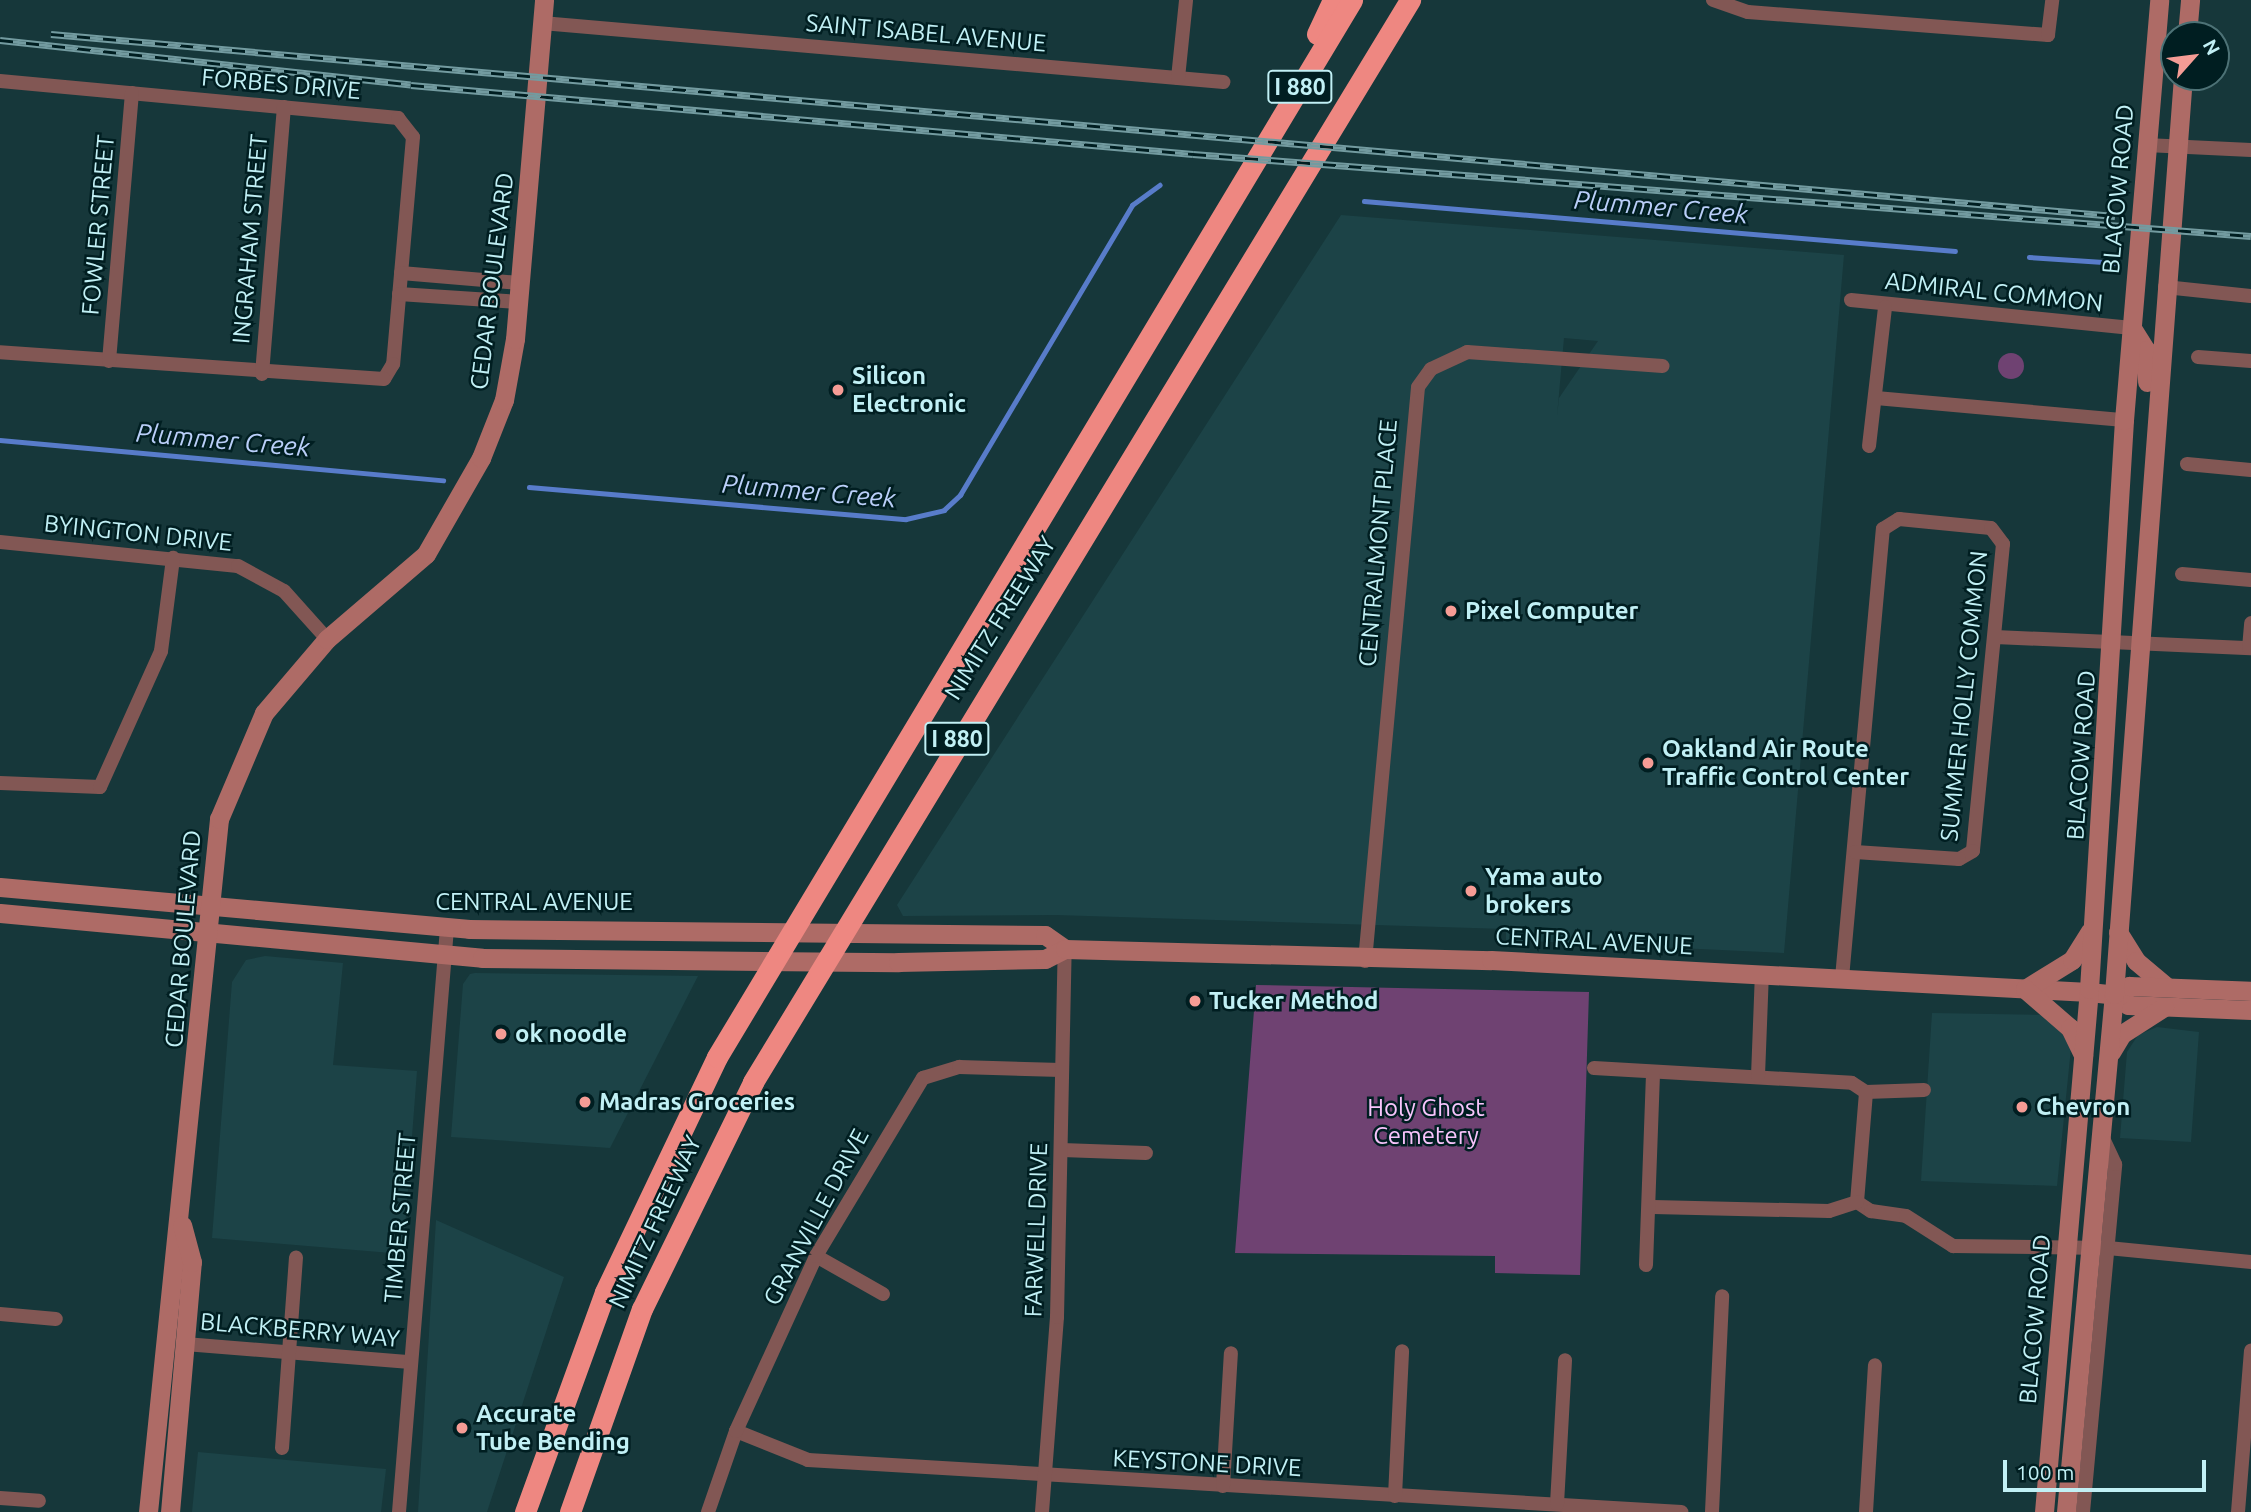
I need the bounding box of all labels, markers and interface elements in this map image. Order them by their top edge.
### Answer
street label: SAINT ISABEL AVENUE [805,8,1047,58]
north arrow [2160,21,2230,91]
text: N [2199,36,2225,59]
street label: FORBES DRIVE [200,63,362,105]
road number: I 880 [1267,68,1333,106]
street label: BLACOW ROAD [2096,103,2140,275]
street label: INGRAHAM STREET [226,133,274,345]
street label: FOWLER STREET [76,134,120,316]
street label: CEDAR BOULEVARD [464,171,520,391]
water label: Plummer Creek [1573,184,1749,230]
street label: ADMIRAL COMMON [1884,266,2104,318]
place label: Silicon Electronic [852,362,966,418]
marker: Silicon Electronic [830,382,846,398]
water label: Plummer Creek [135,417,311,463]
street label: CENTRALMONT PLACE [1353,418,1403,668]
water label: Plummer Creek [721,468,897,514]
street label: BYINGTON DRIVE [43,509,233,557]
street label: NIMITZ FREEWAY [938,531,1062,705]
street label: SUMMER HOLLY COMMON [1934,549,1994,843]
place label: Pixel Computer [1465,597,1638,625]
marker: Pixel Computer [1443,603,1459,619]
street label: BLACOW ROAD [2061,669,2101,841]
road number: I 880 [924,720,990,758]
place label: Oakland Air Route Traffic Control Center [1662,735,1909,791]
marker: Oakland Air Route Traffic Control Center [1640,755,1656,771]
street label: CEDAR BOULEVARD [159,829,207,1049]
place label: Yama auto brokers [1485,863,1603,919]
marker: Yama auto brokers [1463,883,1479,899]
street label: CENTRAL AVENUE [435,888,633,916]
street label: CENTRAL AVENUE [1495,921,1693,961]
place label: Tucker Method [1209,987,1378,1015]
marker: Tucker Method [1187,993,1203,1009]
place label: ok noodle [515,1020,627,1048]
marker: ok noodle [493,1026,509,1042]
place label: Madras Groceries [599,1088,795,1116]
place label: Chevron [2036,1093,2130,1121]
marker: Madras Groceries [577,1094,593,1110]
park label: Holy Ghost Cemetery [1367,1094,1485,1150]
marker: Chevron [2014,1099,2030,1115]
street label: GRANVILLE DRIVE [757,1124,875,1310]
street label: NIMITZ FREEWAY [602,1131,708,1313]
street label: TIMBER STREET [378,1132,422,1304]
street label: FARWELL DRIVE [1019,1142,1053,1318]
street label: BLACOW ROAD [2013,1233,2057,1405]
street label: BLACKBERRY WAY [199,1307,401,1353]
place label: Accurate Tube Bending [476,1400,630,1456]
marker: Accurate Tube Bending [454,1420,470,1436]
street label: KEYSTONE DRIVE [1112,1444,1302,1482]
scale bar [2006,1446,2209,1490]
text: 100 m [2016,1460,2074,1484]

